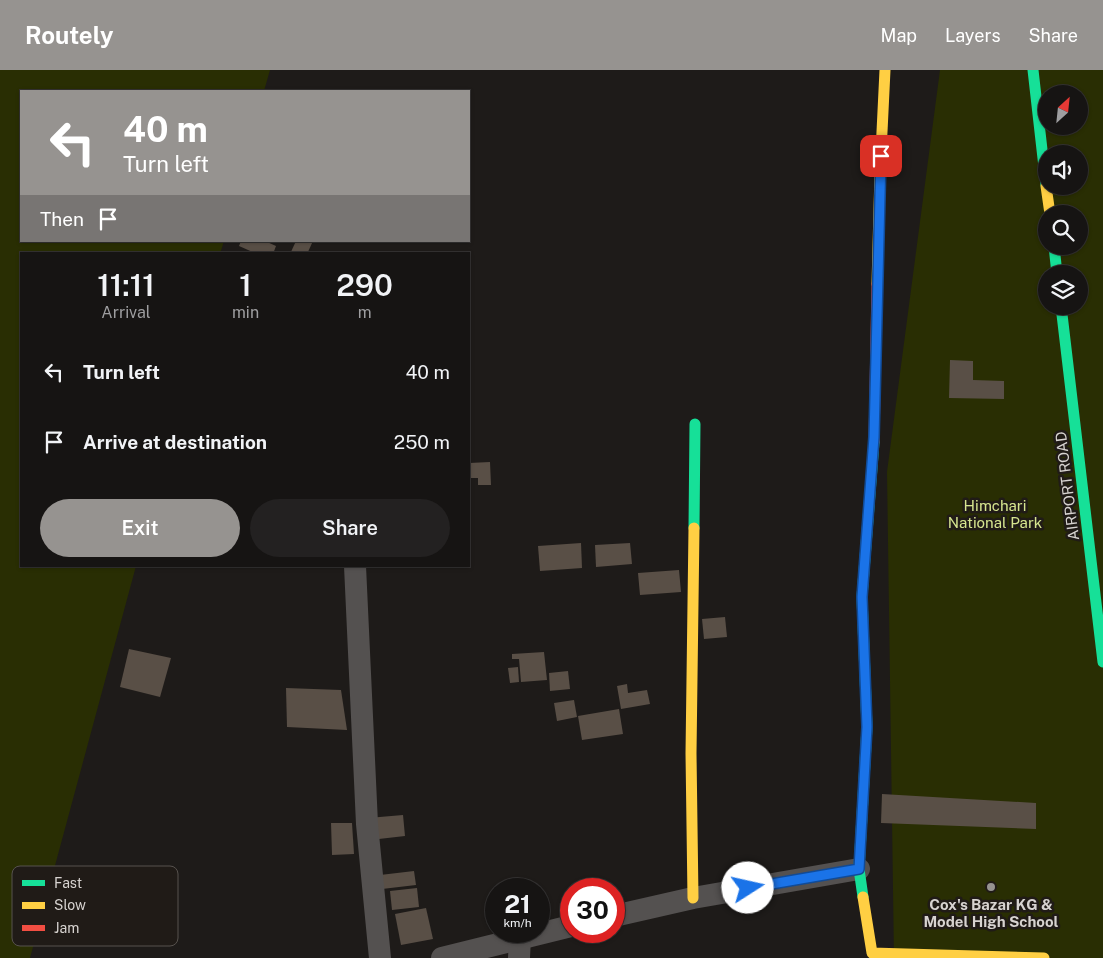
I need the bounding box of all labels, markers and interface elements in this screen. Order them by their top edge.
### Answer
text: Routely [25,21,114,49]
text: Map [881,25,917,46]
text: Layers [945,25,1001,46]
text: Share [1029,25,1078,46]
north arrow [1038,85,1088,135]
map controls [1038,85,1088,315]
text: 40 m [123,109,208,150]
icon: left [40,110,105,175]
pin [860,135,902,177]
icon: arrive [867,142,895,170]
button: sound [1038,145,1088,195]
text: Turn left [123,151,209,177]
icon: arrive [94,205,122,233]
button: search [1038,205,1088,255]
text: Then [40,208,84,230]
button: layers [1038,265,1088,315]
text: 11:11 [97,267,155,303]
text: 1 [239,267,252,303]
text: 290 [336,267,393,303]
text: Arrival [101,303,151,322]
text: min [232,303,259,322]
text: m [358,303,371,322]
icon: left [40,358,68,386]
text: Turn left [83,361,160,383]
text: 40 m [405,361,450,383]
icon: arrive [40,428,68,456]
text: Arrive at destination [83,431,267,453]
text: 250 m [394,431,450,453]
street label: AIRPORT ROAD [1052,431,1082,541]
park label: Himchari National Park [948,497,1042,531]
button: Exit [40,499,240,557]
button: Share [250,499,450,557]
position arrow [721,861,773,913]
legend [12,866,178,946]
text: Fast [54,875,82,891]
speed limit sign: 30 [560,878,625,943]
marker: Cox's Bazar KG & Model High School [985,881,997,893]
text: 21 [504,889,531,919]
place label: Cox's Bazar KG & Model High School [923,896,1059,930]
text: Slow [54,897,86,913]
text: km/h [503,916,532,930]
text: Jam [54,920,79,936]

